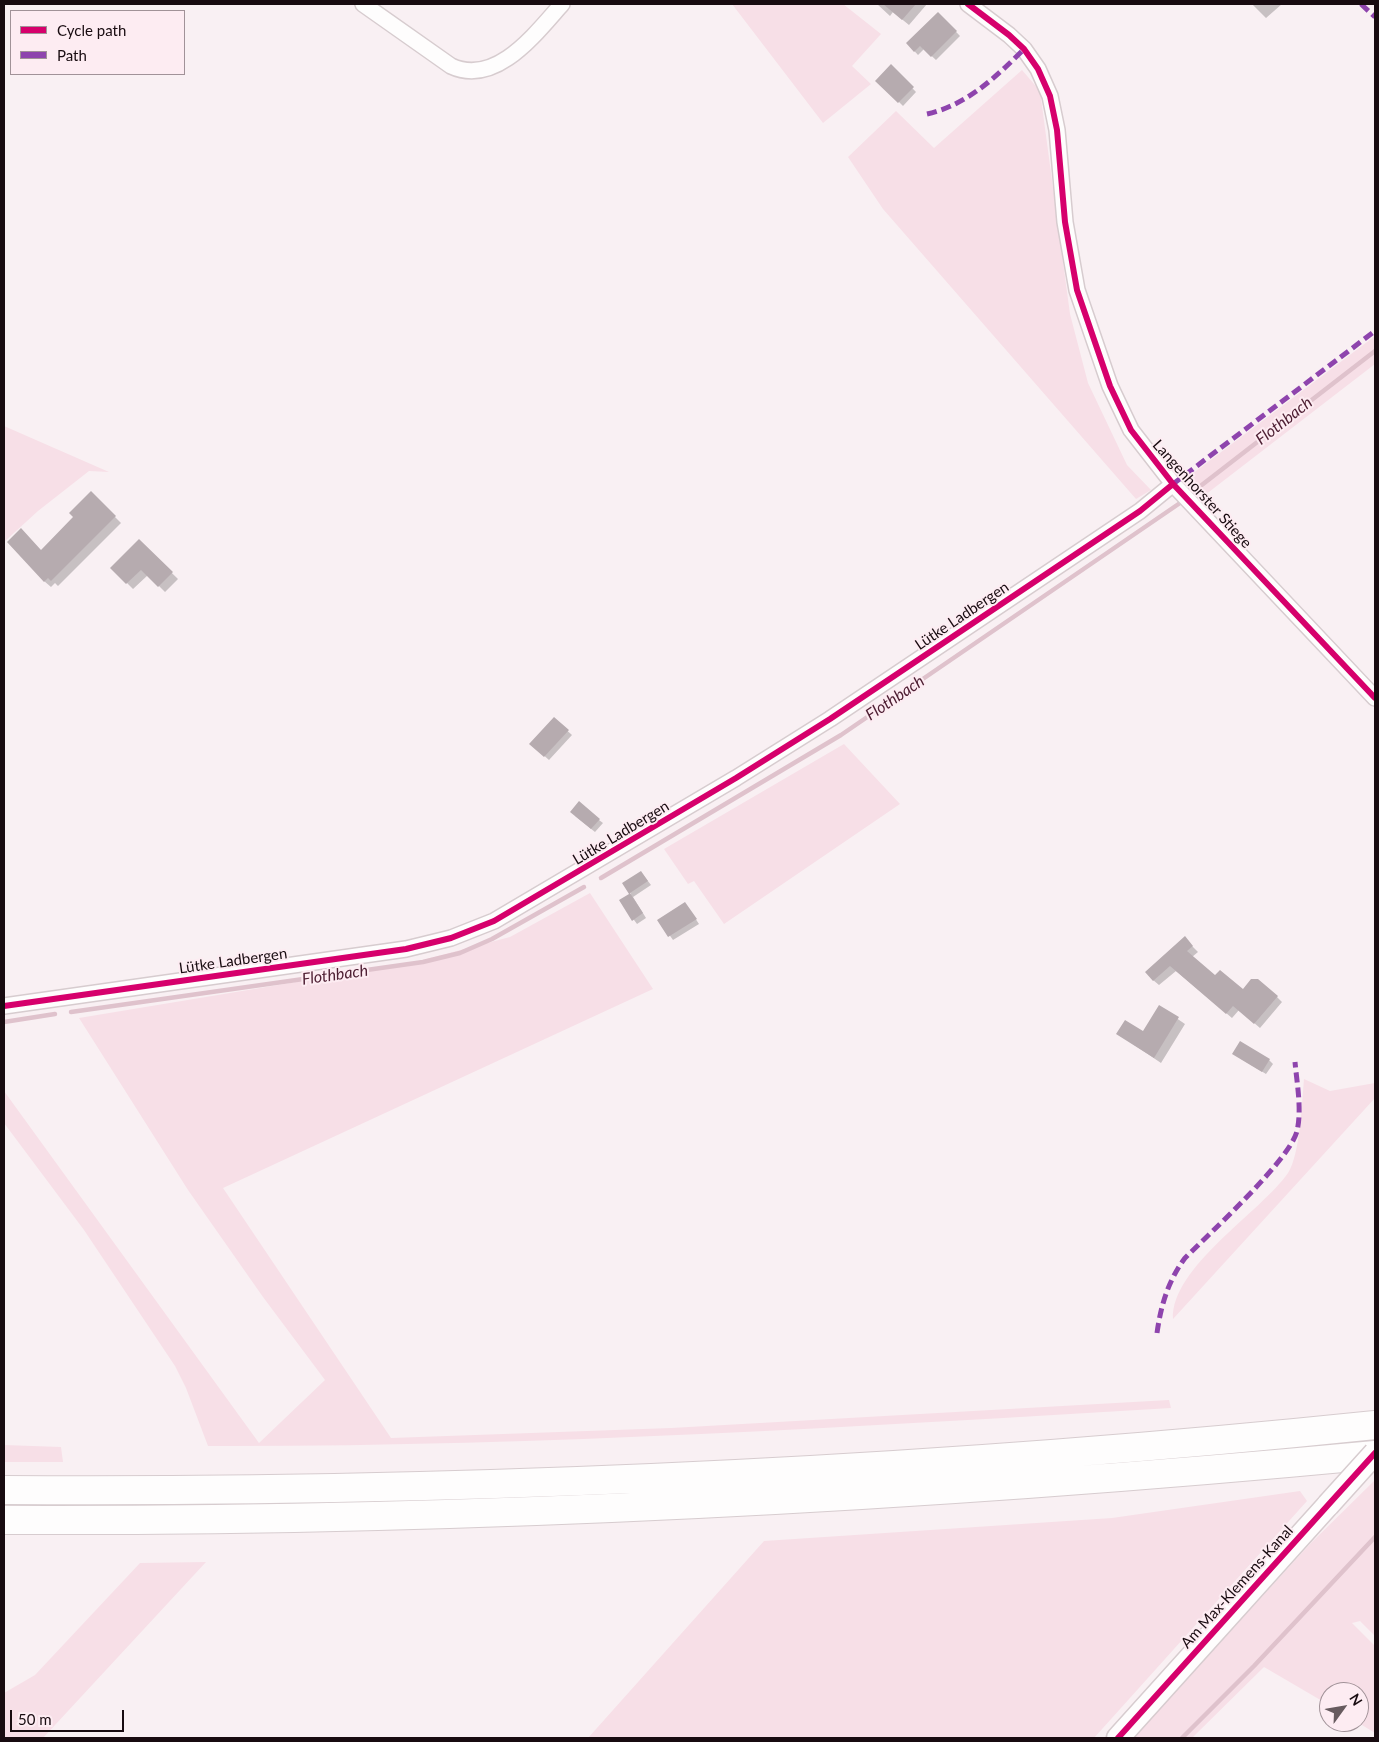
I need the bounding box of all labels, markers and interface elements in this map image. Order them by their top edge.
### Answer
legend [10,10,185,75]
text: Cycle path [57,21,126,39]
text: Path [57,46,87,64]
water label: Flothbach [1252,393,1316,449]
street label: Langenhorster Stiege [1149,436,1255,552]
street label: Lütke Ladbergen [912,578,1012,654]
water label: Flothbach [862,671,928,725]
street label: Lütke Ladbergen [570,797,672,869]
street label: Lütke Ladbergen [178,944,288,978]
water label: Flothbach [301,961,369,989]
street label: Am Max-Klemens-Kanal [1177,1522,1297,1652]
north arrow [1319,1682,1369,1732]
text: N [1346,1690,1366,1708]
scale bar [12,1700,126,1732]
text: 50 m [18,1710,52,1728]

